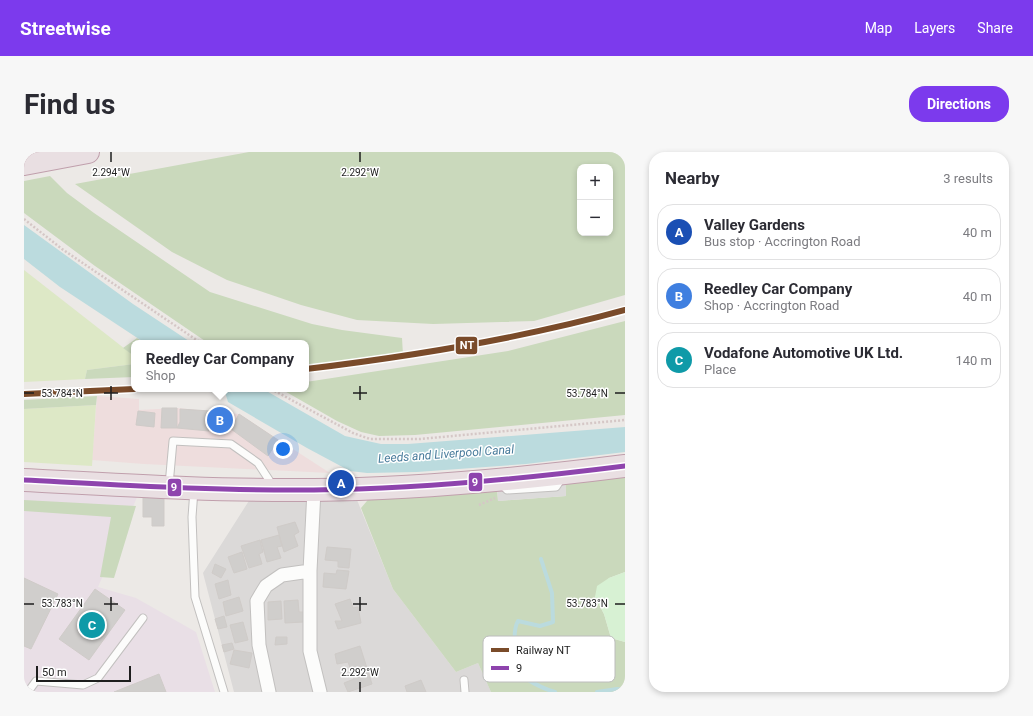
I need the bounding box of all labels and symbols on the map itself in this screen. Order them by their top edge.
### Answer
text: 2.294°W [92,167,130,178]
text: 2.292°W [341,167,379,178]
line badge: NT [455,336,478,355]
text: NT [460,339,474,352]
text: 53.784°N [41,388,83,399]
text: 53.784°N [566,388,608,399]
pin: B [207,405,233,435]
your location [273,439,293,459]
water label: Leeds and Liverpool Canal [378,442,515,466]
pin: A [328,468,354,498]
line badge: 9 [468,472,483,492]
text: 9 [472,476,478,489]
line badge: 9 [167,478,182,497]
text: 9 [171,481,177,494]
text: 53.783°N [41,598,83,609]
text: 53.783°N [566,598,608,609]
pin: C [79,610,105,640]
legend [483,636,615,682]
text: Railway NT [516,644,571,657]
text: 9 [516,662,522,675]
scale bar [36,664,131,683]
text: 2.292°W [341,667,379,678]

